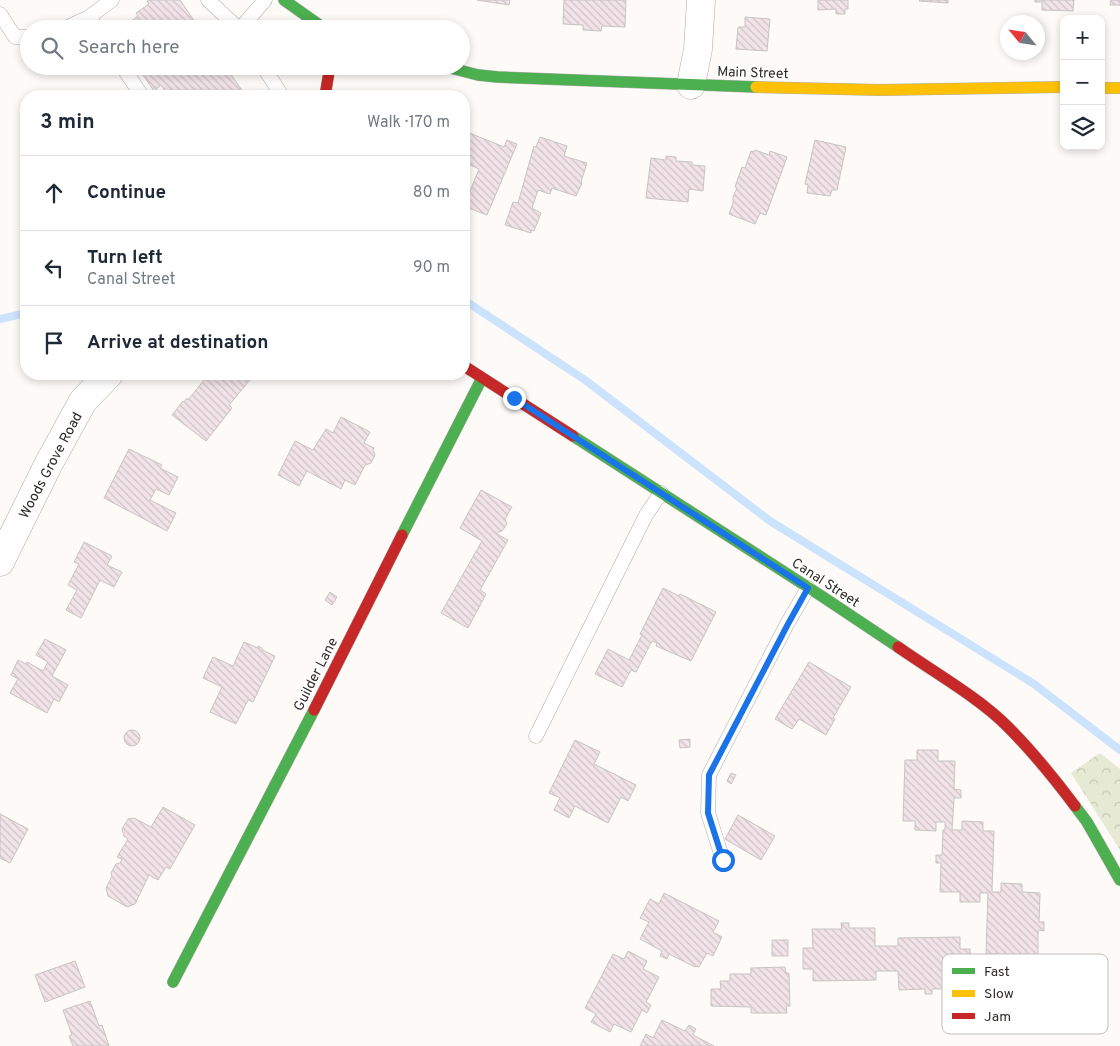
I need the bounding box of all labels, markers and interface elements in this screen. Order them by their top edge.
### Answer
north arrow [1000,15,1045,60]
map controls [1060,15,1105,150]
button: + [1060,15,1105,60]
search box [20,20,470,75]
icon: search [38,34,66,62]
text: Search here [78,36,180,60]
button: − [1060,60,1105,105]
street label: Main Street [717,64,789,83]
button: layers [1060,105,1105,150]
text: 3 min [40,109,95,136]
text: Walk · 170 m [367,113,450,133]
icon: ahead [40,179,68,207]
text: Continue [87,181,166,205]
text: 80 m [413,183,450,203]
text: Turn left [87,246,163,270]
icon: left [40,254,68,282]
text: 90 m [413,258,450,278]
text: Canal Street [87,270,175,290]
icon: arrive [40,329,68,357]
text: Arrive at destination [87,331,268,355]
route end [503,387,526,410]
street label: Woods Grove Road [16,410,87,522]
street label: Canal Street [788,555,862,611]
street label: Guilder Lane [291,635,342,714]
route start [712,849,735,872]
legend [942,954,1108,1034]
text: Fast [984,964,1010,981]
text: Slow [984,986,1014,1003]
text: Jam [984,1009,1011,1026]

